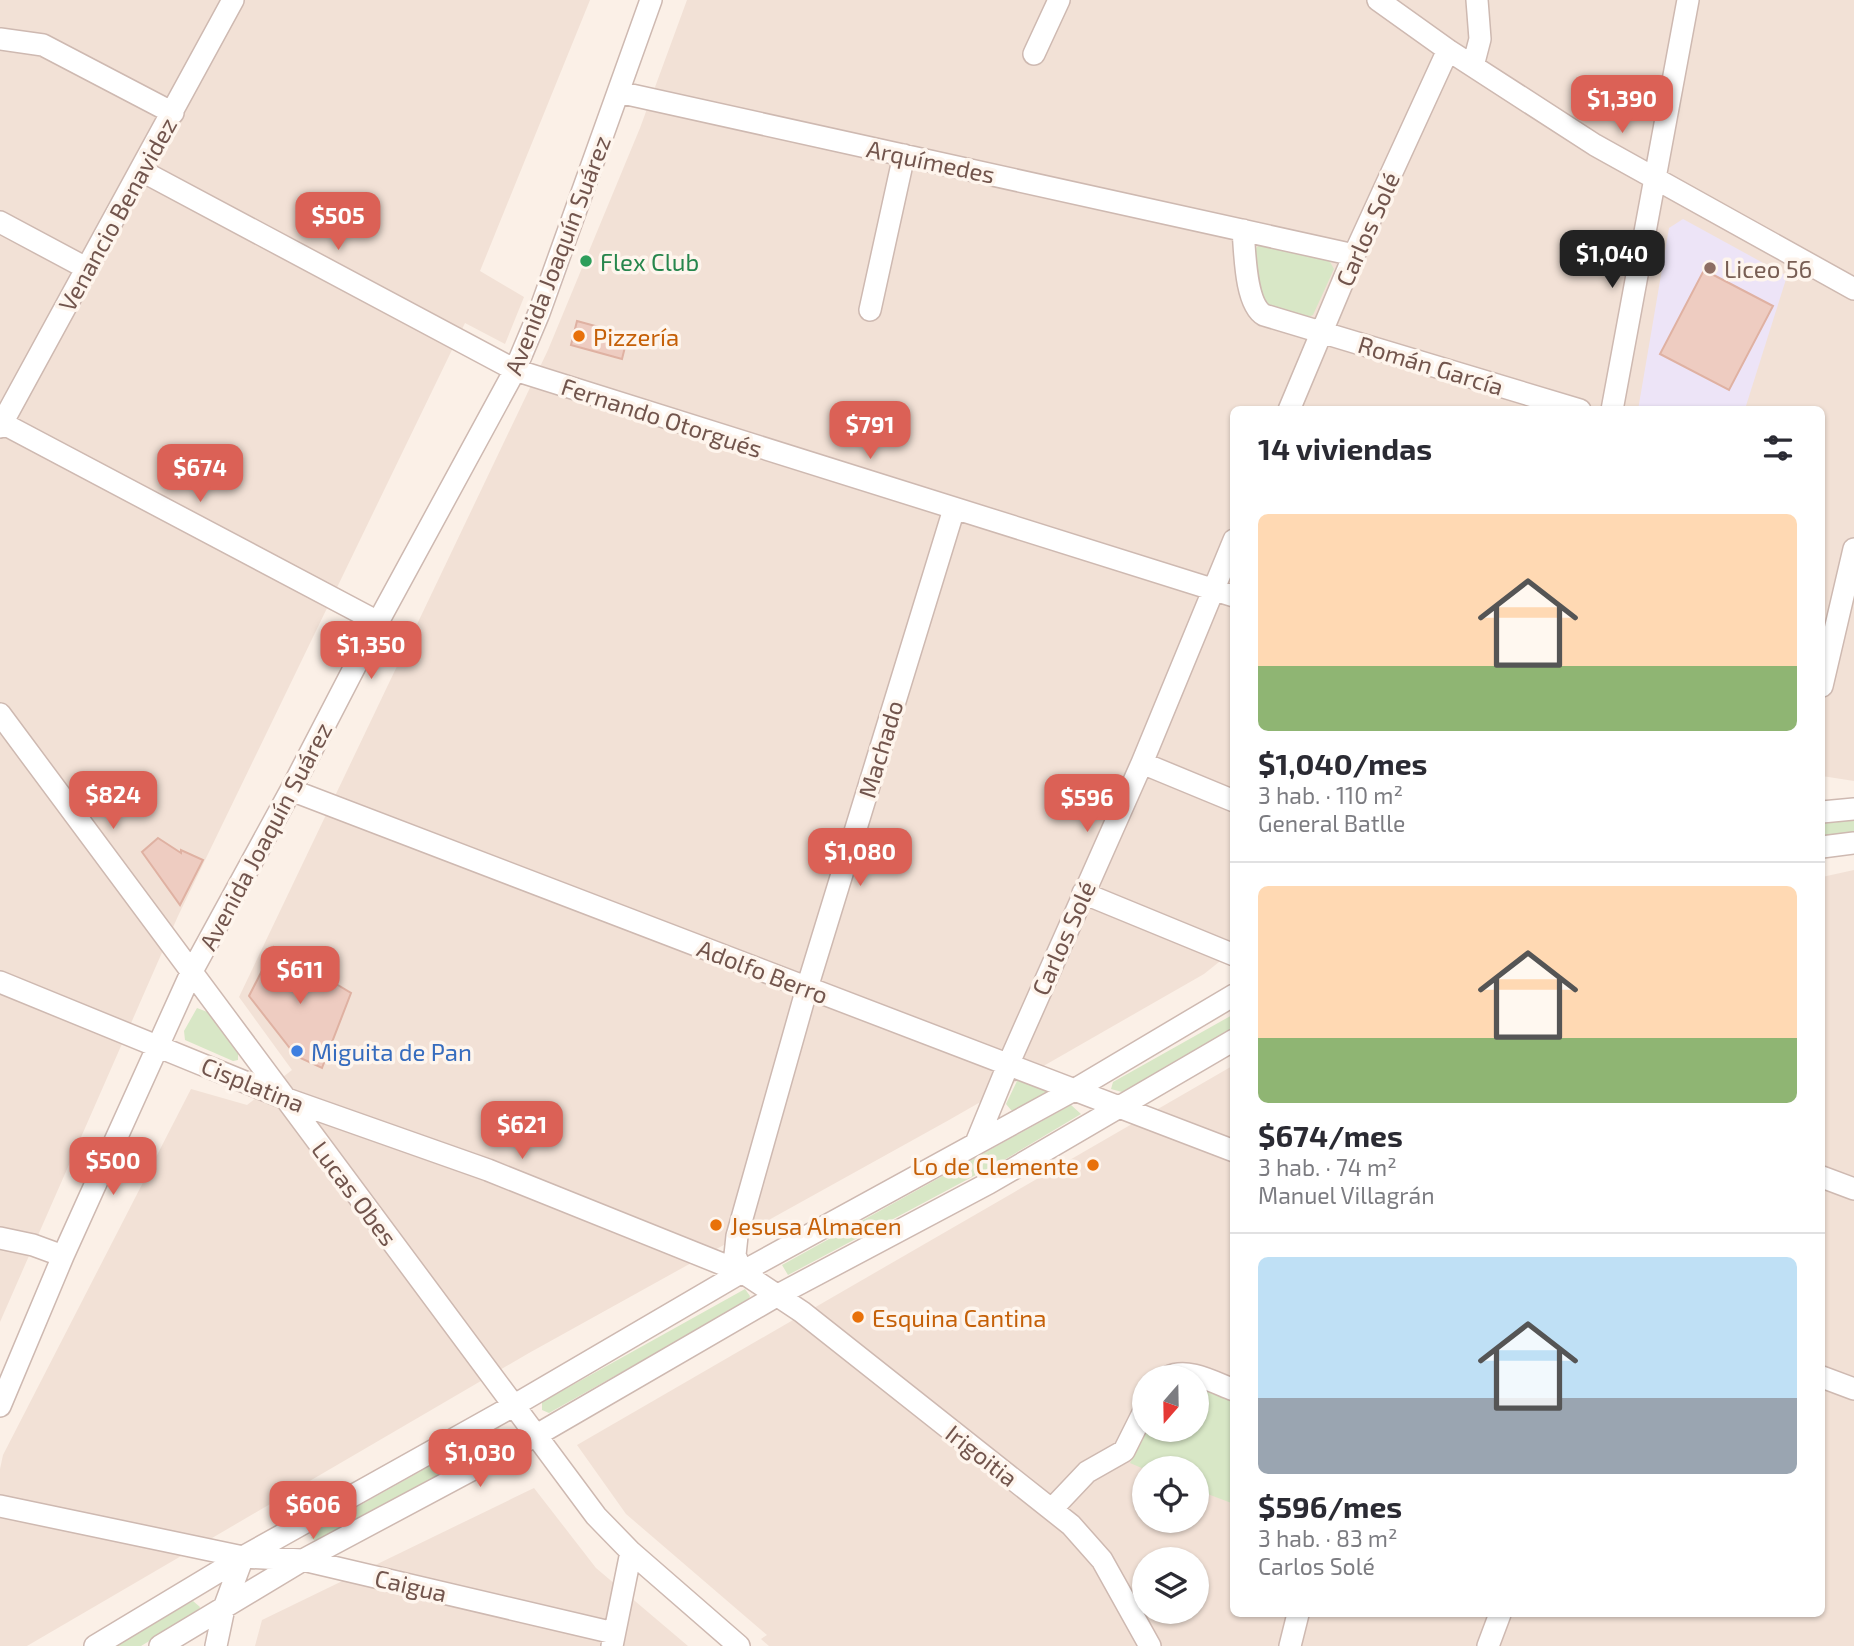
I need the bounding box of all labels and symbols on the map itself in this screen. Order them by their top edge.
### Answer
pin: $1,390 [1565,76,1679,135]
street label: Venancio Benavidez [52,112,182,316]
street label: Avenida Joaquín Suárez [498,131,616,379]
street label: Arquímedes [864,133,998,189]
street label: Carlos Solé [1329,167,1405,291]
pin: $505 [297,192,379,252]
pin: $1,040 [1555,230,1669,290]
place label: Flex Club [600,247,699,276]
marker: Flex Club [578,253,594,269]
place label: Liceo 56 [1724,254,1812,283]
marker: Liceo 56 [1702,260,1718,276]
place label: Pizzería [593,322,679,351]
marker: Pizzería [571,328,587,344]
street label: Román García [1355,329,1507,401]
street label: Fernando Otorgués [558,371,766,463]
pin: $791 [829,402,911,461]
pin: $674 [159,444,241,504]
pin: $1,350 [314,622,428,681]
street label: Machado [851,697,909,801]
street label: Avenida Joaquín Suárez [193,717,337,955]
pin: $824 [72,772,154,831]
pin: $596 [1046,774,1128,834]
pin: $1,080 [803,828,917,888]
street label: Carlos Solé [1025,876,1101,1000]
street label: Adolfo Berro [694,933,832,1009]
pin: $611 [259,946,341,1006]
place label: Miguita de Pan [311,1037,472,1066]
marker: Miguita de Pan [289,1043,305,1059]
street label: Cisplatina [197,1050,309,1118]
pin: $621 [481,1102,563,1161]
street label: Lucas Obes [306,1135,404,1251]
pin: $500 [72,1138,154,1197]
place label: Lo de Clemente [912,1151,1079,1180]
marker: Lo de Clemente [1085,1157,1101,1173]
place label: Jesusa Almacen [730,1211,902,1240]
marker: Jesusa Almacen [708,1217,724,1233]
place label: Esquina Cantina [872,1303,1046,1332]
marker: Esquina Cantina [850,1309,866,1325]
north arrow [1132,1365,1209,1442]
street label: Irigoitia [940,1418,1024,1492]
pin: $1,030 [423,1430,537,1489]
pin: $606 [272,1482,354,1541]
street label: Caigua [372,1563,450,1607]

